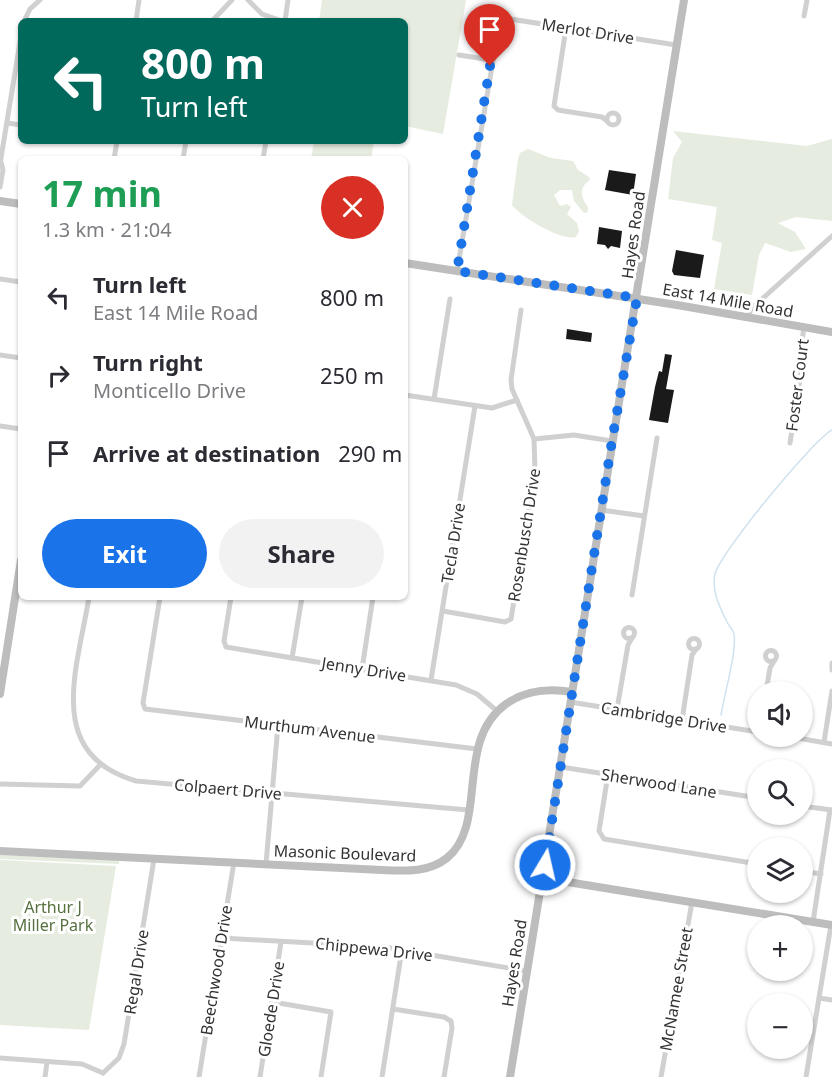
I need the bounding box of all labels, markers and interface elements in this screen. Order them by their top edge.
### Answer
pin [464,4,515,66]
icon: arrive [473,13,506,46]
street label: Merlot Drive [540,13,636,49]
text: 800 m [141,34,265,91]
icon: left [42,42,120,120]
text: Turn left [141,88,247,125]
text: 17 min [42,169,162,218]
button: close [321,176,384,239]
street label: Hayes Road [616,190,650,280]
text: 1.3 km · 21:04 [42,216,172,243]
text: Turn left [93,269,187,299]
street label: East 14 Mile Road [661,278,795,322]
icon: left [42,281,75,314]
text: 800 m [320,282,384,312]
text: East 14 Mile Road [93,299,258,326]
street label: Foster Court [780,337,814,433]
text: Turn right [93,347,203,377]
icon: right [42,359,75,392]
text: 250 m [320,360,384,390]
text: Monticello Drive [93,377,246,404]
icon: arrive [42,437,75,470]
text: Arrive at destination [93,438,320,468]
text: 290 m [338,438,402,468]
street label: Rosenbusch Drive [503,467,545,603]
street label: Tecla Drive [436,501,470,585]
button: Exit [42,519,207,588]
button: Share [219,519,384,588]
street label: Jenny Drive [318,651,408,687]
map controls [747,681,813,1059]
button: sound [747,681,813,747]
street label: Cambridge Drive [600,696,728,738]
street label: Murthum Avenue [243,710,377,748]
button: search [747,759,813,825]
street label: Sherwood Lane [600,763,718,803]
street label: Colpaert Drive [173,773,283,805]
position arrow [513,833,577,897]
button: layers [747,837,813,903]
street label: Masonic Boulevard [273,840,417,866]
park label: Arthur J Miller Park [13,896,94,936]
street label: Beechwood Drive [195,903,237,1037]
button: + [747,915,813,981]
street label: Hayes Road [496,918,532,1008]
street label: McNamee Street [654,925,698,1053]
street label: Regal Drive [118,928,154,1016]
street label: Chippewa Drive [314,932,434,966]
street label: Gloede Drive [253,959,289,1059]
button: − [747,993,813,1059]

